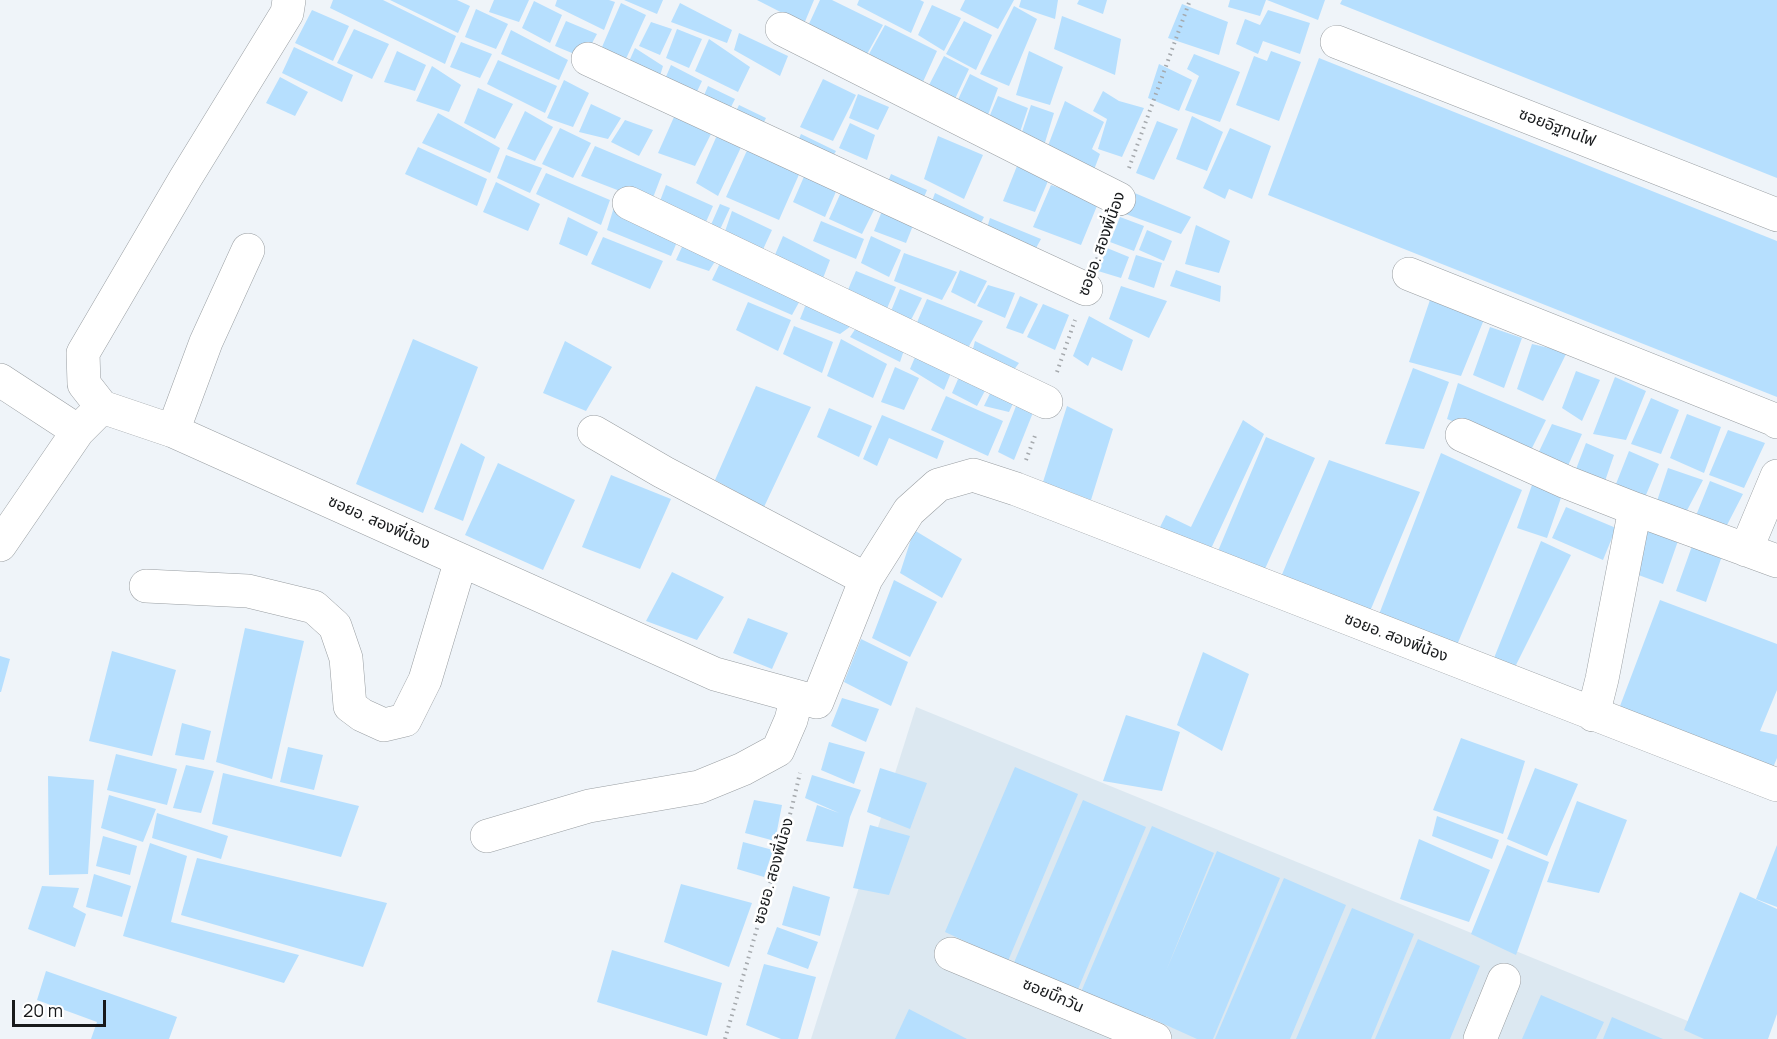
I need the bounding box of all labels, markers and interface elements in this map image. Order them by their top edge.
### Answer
street label: ซอยอิฐทนไฟ [1516,105,1598,151]
street label: ซอยอ. สองพี่น้อง [1074,189,1130,299]
street label: ซอยอ. สองพี่น้อง [325,492,433,554]
street label: ซอยอ. สองพี่น้อง [1341,609,1451,667]
street label: ซอยอ. สองพี่น้อง [750,816,798,926]
street label: ซอยบิ๊กวัน [1020,975,1086,1017]
scale bar [15,988,110,1026]
text: 20 m [23,998,63,1022]

